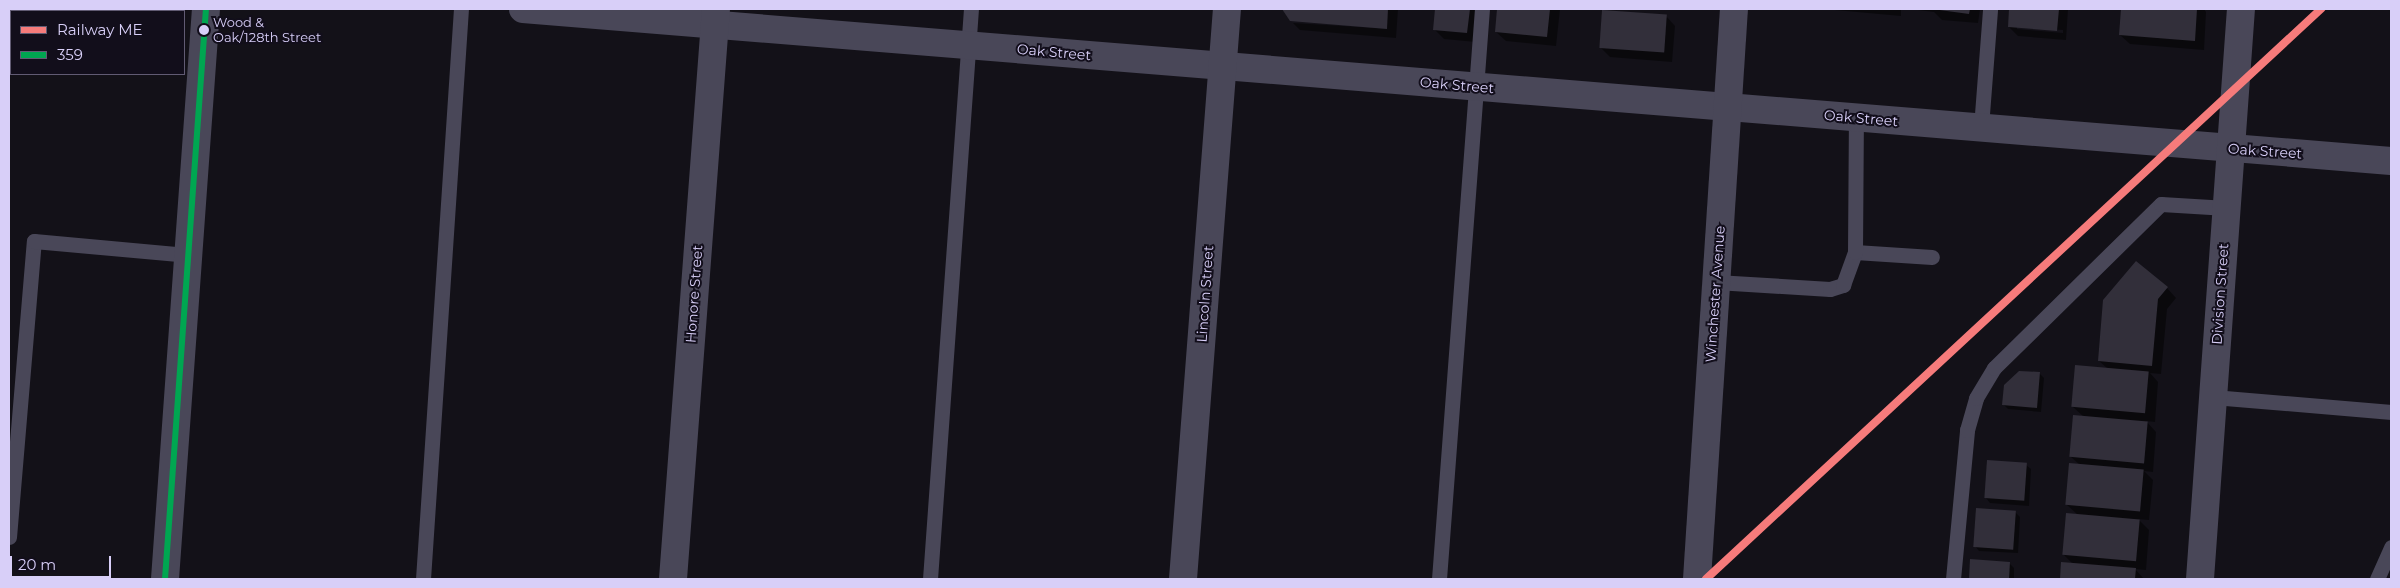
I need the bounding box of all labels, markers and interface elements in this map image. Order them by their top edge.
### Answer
legend [10,10,185,75]
place label: Wood & Oak/128th Street [213,15,321,46]
text: Railway ME [57,20,143,39]
marker: Wood & Oak/128th Street [199,25,209,35]
street label: Oak Street [1016,40,1092,64]
text: 359 [57,45,83,64]
street label: Oak Street [1419,73,1495,97]
street label: Oak Street [1823,106,1899,130]
street label: Oak Street [2227,140,2303,162]
street label: Winchester Avenue [1702,225,1728,363]
street label: Division Street [2208,243,2232,345]
street label: Honore Street [682,244,706,344]
street label: Lincoln Street [1193,245,1217,343]
scale bar [12,546,114,578]
text: 20 m [18,555,56,574]

